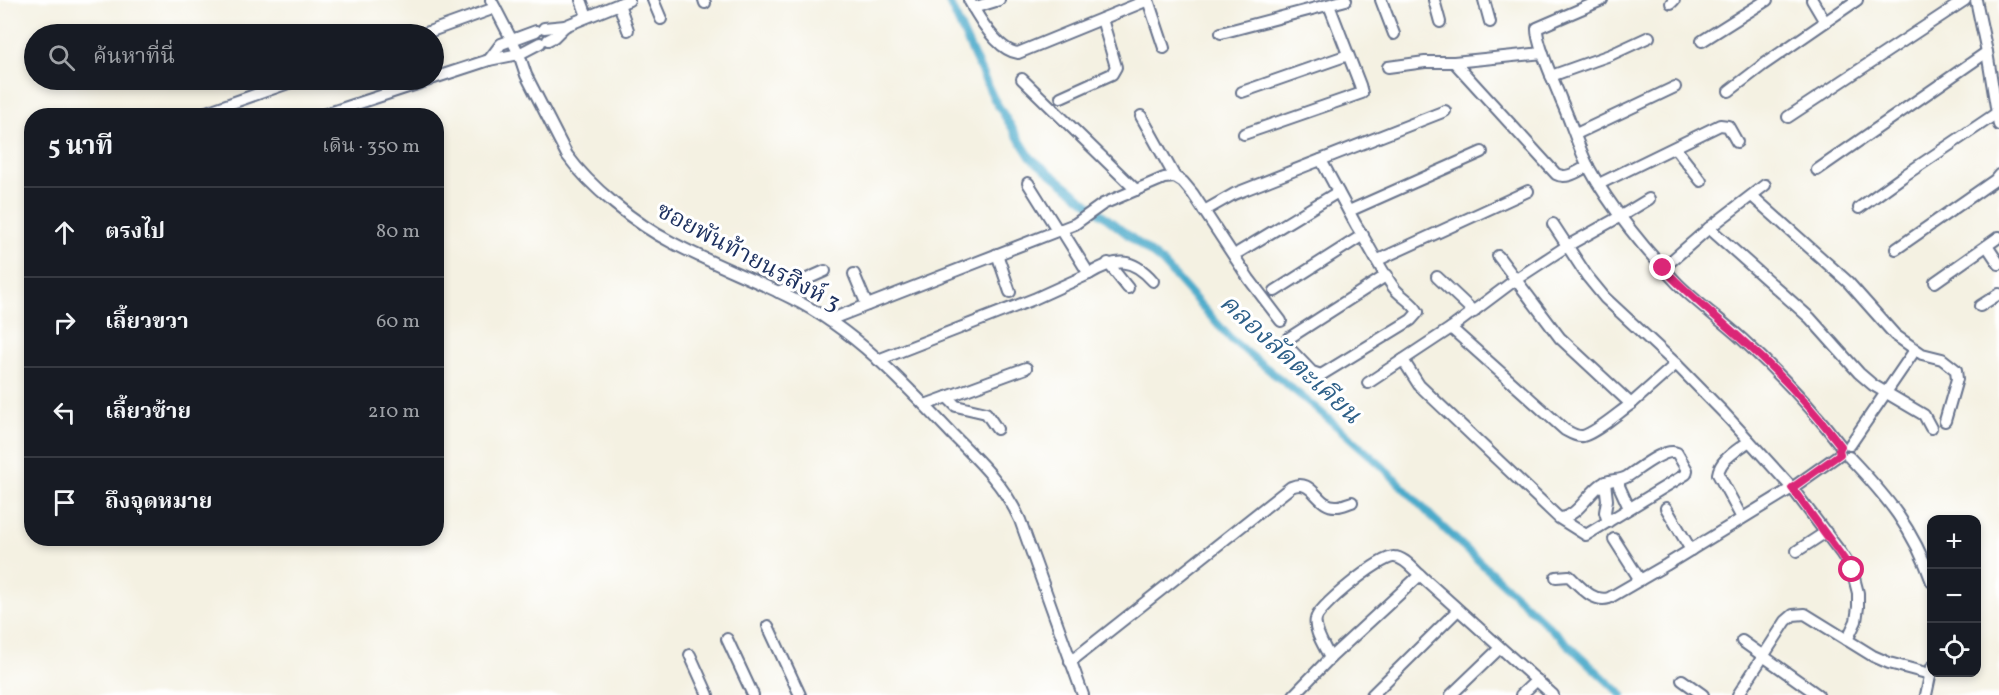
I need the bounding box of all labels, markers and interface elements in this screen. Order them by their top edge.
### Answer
search box [24,24,444,90]
icon: search [45,41,78,74]
text: ค้นหาที่นี่ [93,42,175,73]
text: 5 นาที [48,129,113,165]
text: เดิน · 350 m [322,133,420,161]
street label: ซอยพันท้ายนรสิงห์ 3 [650,194,847,321]
icon: ahead [48,216,81,249]
text: ตรงไป [105,217,165,248]
text: 80 m [376,218,420,246]
route end [1649,254,1675,280]
water label: คลองลัดตะเคียน [1211,286,1369,433]
icon: right [48,306,81,339]
text: เลี้ยวขวา [105,307,189,338]
text: 60 m [376,308,420,336]
icon: left [48,396,81,429]
text: เลี้ยวซ้าย [105,397,191,428]
text: 210 m [368,398,420,426]
icon: arrive [48,486,81,519]
text: ถึงจุดหมาย [105,487,212,518]
map controls [1927,515,1981,677]
button: + [1927,515,1981,569]
route start [1838,556,1864,582]
button: − [1927,569,1981,623]
button: locate [1927,623,1981,677]

